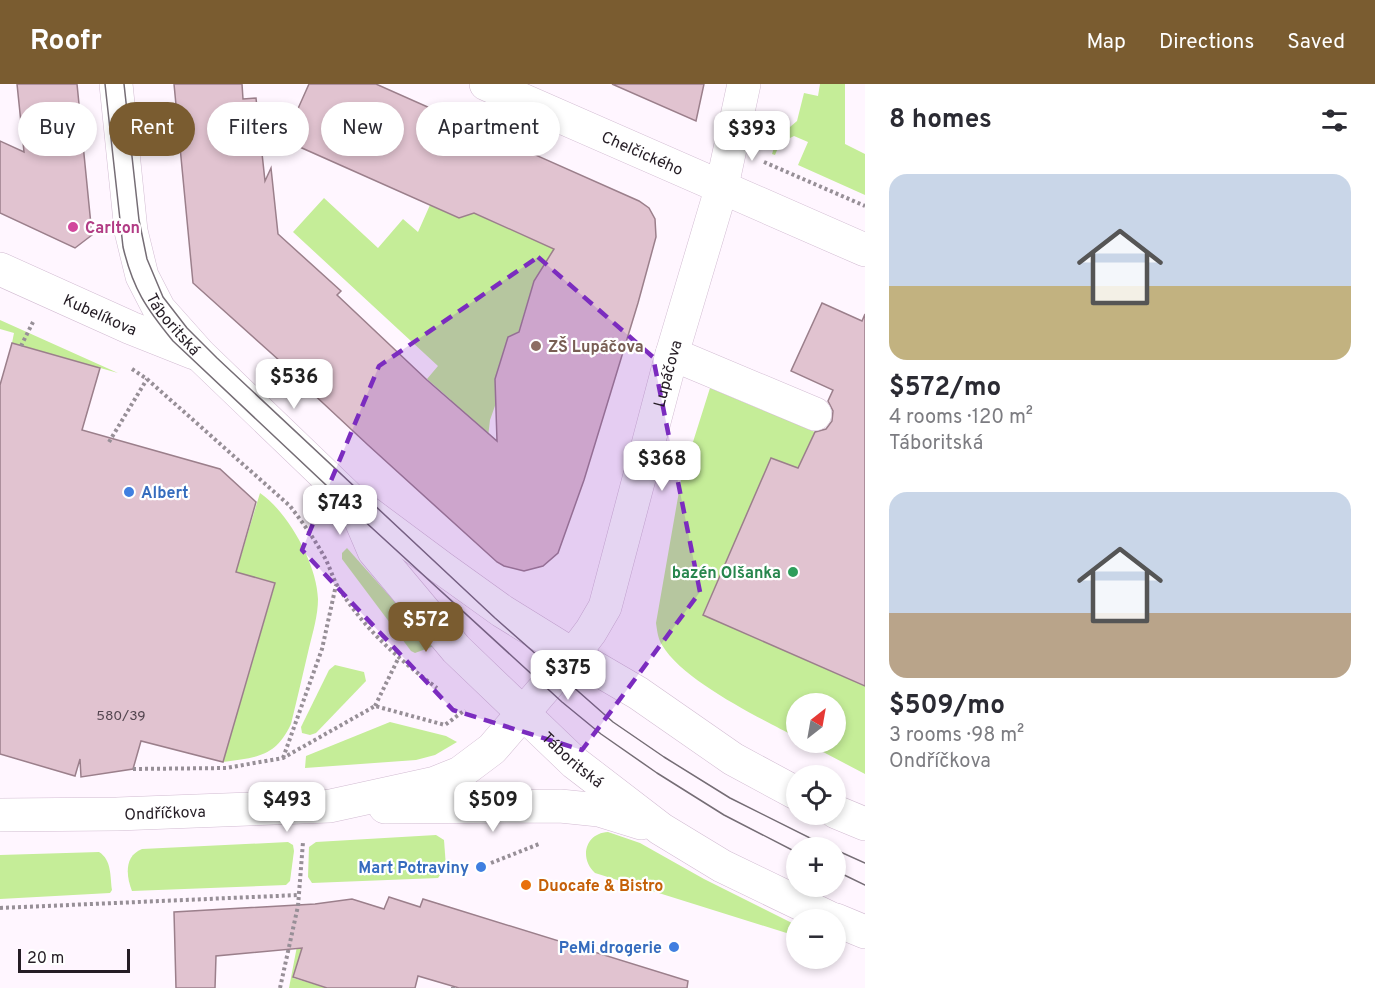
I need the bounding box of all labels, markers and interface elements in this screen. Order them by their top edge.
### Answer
text: Roofr [30,24,102,60]
text: Map [1086,29,1126,56]
text: Directions [1159,29,1254,56]
text: Saved [1287,29,1345,56]
chip: Buy [18,102,97,156]
chip: Rent [109,102,195,156]
chip: Filters [207,102,309,156]
chip: New [321,102,404,156]
chip: Apartment [416,102,560,156]
text: 8 homes [889,104,992,137]
icon: filters [1318,104,1351,137]
pin: $393 [716,111,788,162]
text: $393 [728,117,776,143]
street label: Chelčického [598,128,686,181]
icon: home [1066,213,1174,321]
place label: Carlton [85,219,140,239]
marker: Carlton [66,220,80,234]
street label: Táboritská [141,290,204,361]
street label: Kubelíkova [59,291,139,341]
place label: ZŠ Lupáčova [548,336,644,358]
street label: Lupáčova [650,338,688,410]
marker: ZŠ Lupáčova [529,339,543,353]
pin: $536 [258,359,330,410]
text: $536 [270,365,318,391]
text: $572/mo [889,372,1001,405]
text: 4 rooms · 120 m² [889,405,1033,431]
text: Táboritská [889,431,983,457]
pin: $368 [626,441,698,492]
text: $368 [638,447,686,473]
place label: Albert [141,484,188,504]
marker: Albert [122,485,136,499]
pin: $743 [304,485,376,536]
text: $743 [317,491,363,517]
icon: home [1066,531,1174,639]
place label: bazén Olšanka [672,564,781,584]
marker: bazén Olšanka [786,565,800,579]
pin: $572 [390,602,462,653]
text: $572 [403,608,449,634]
pin: $375 [532,650,604,701]
text: $375 [545,656,591,682]
text: $509/mo [889,690,1005,723]
north arrow [786,693,846,753]
map controls [786,693,846,969]
house number: 580/39 [96,708,146,725]
text: 3 rooms · 98 m² [889,723,1024,749]
street label: Táboritská [537,728,607,793]
text: Ondříčkova [889,749,991,775]
button: locate [786,765,846,825]
pin: $493 [251,782,323,833]
pin: $509 [457,782,529,833]
text: $493 [262,788,312,814]
text: $509 [468,788,518,814]
street label: Ondříčkova [124,803,206,826]
button: + [786,837,846,897]
place label: Mart Potraviny [358,859,469,879]
marker: Mart Potraviny [474,860,488,874]
place label: Duocafe & Bistro [538,877,663,897]
marker: Duocafe & Bistro [519,878,533,892]
button: − [786,909,846,969]
place label: PeMi drogerie [559,939,662,959]
marker: PeMi drogerie [667,940,681,954]
scale bar [18,946,130,974]
text: 20 m [27,949,64,969]

